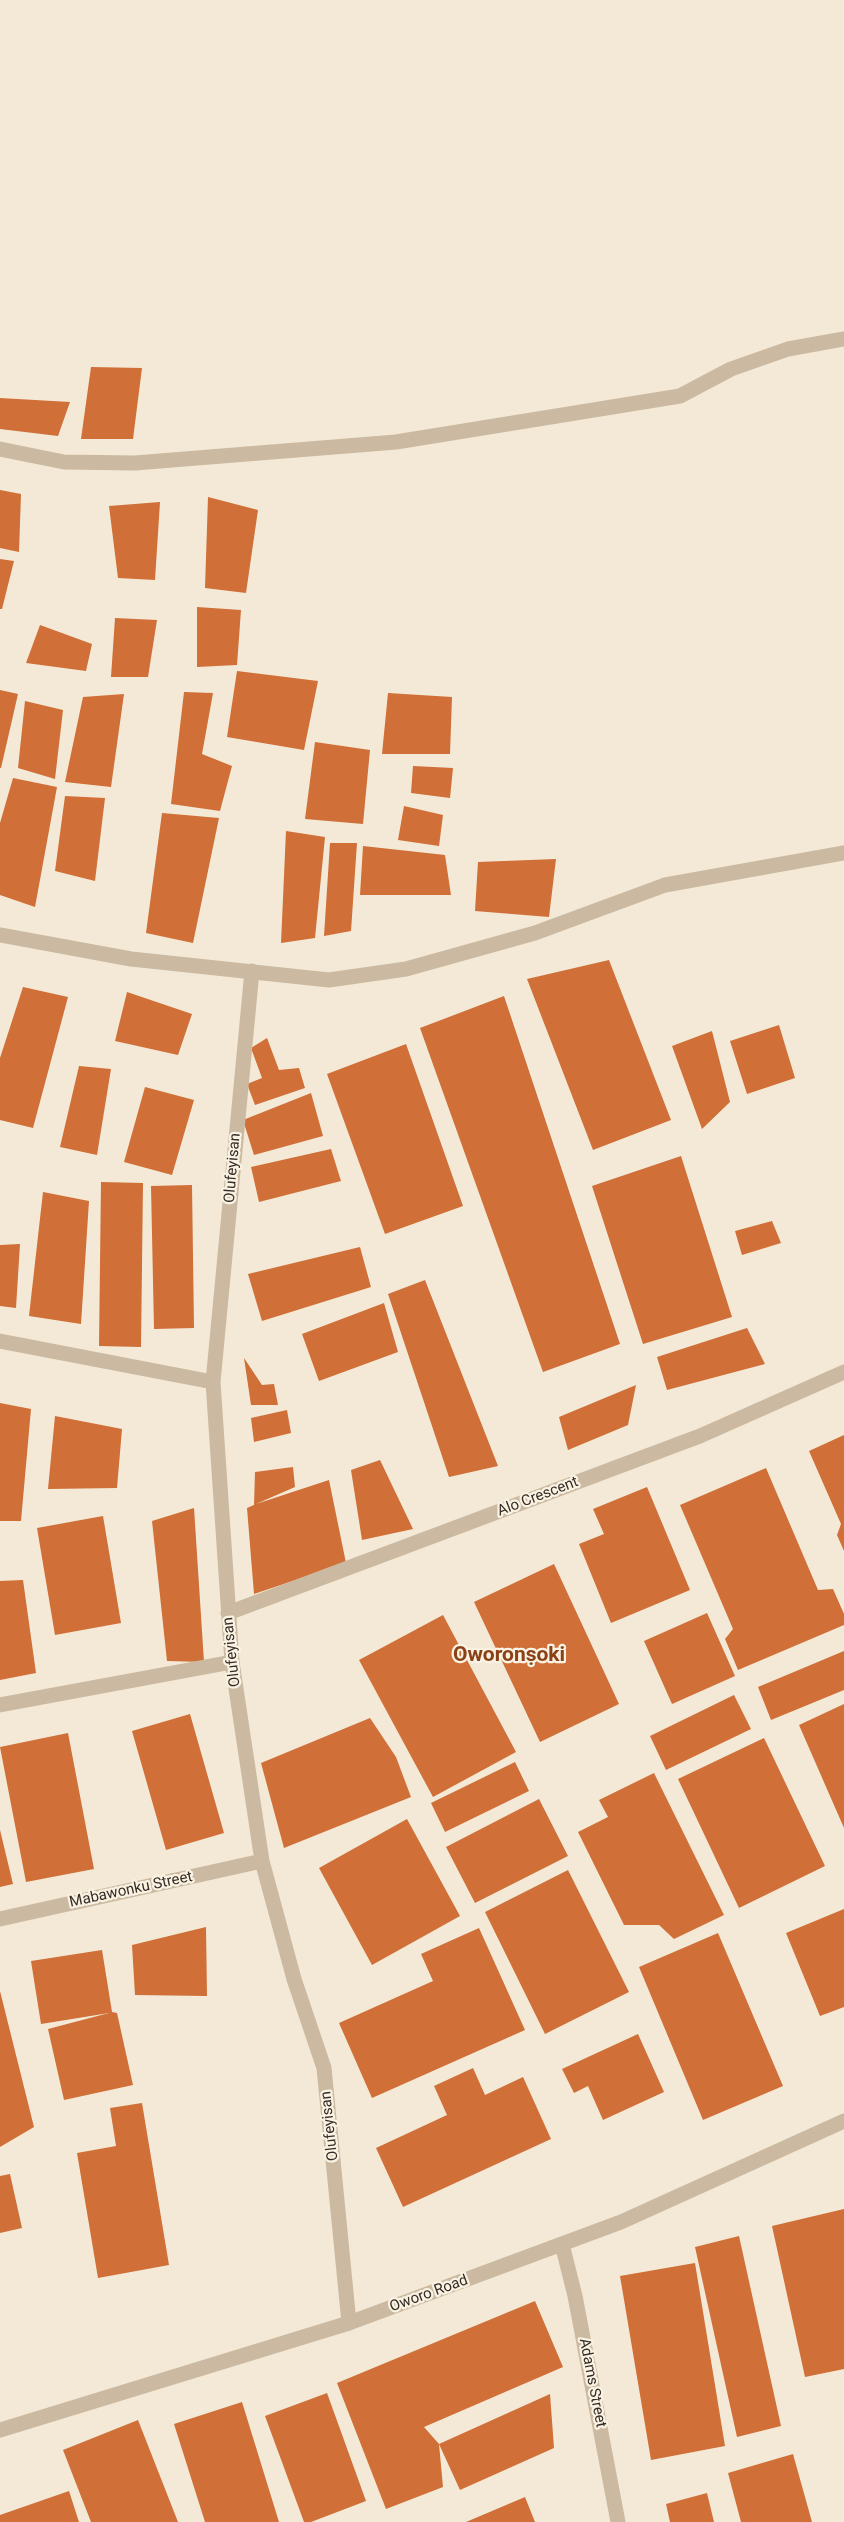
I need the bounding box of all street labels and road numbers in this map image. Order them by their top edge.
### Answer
street label: Olufeyisan [221,1132,245,1204]
street label: Alo Crescent [495,1473,581,1521]
street label: Olufeyisan [219,1616,245,1688]
street label: Mabawonku Street [68,1868,194,1912]
street label: Olufeyisan [317,2090,343,2162]
street label: Oworo Road [388,2272,470,2316]
street label: Adams Street [575,2337,609,2429]

